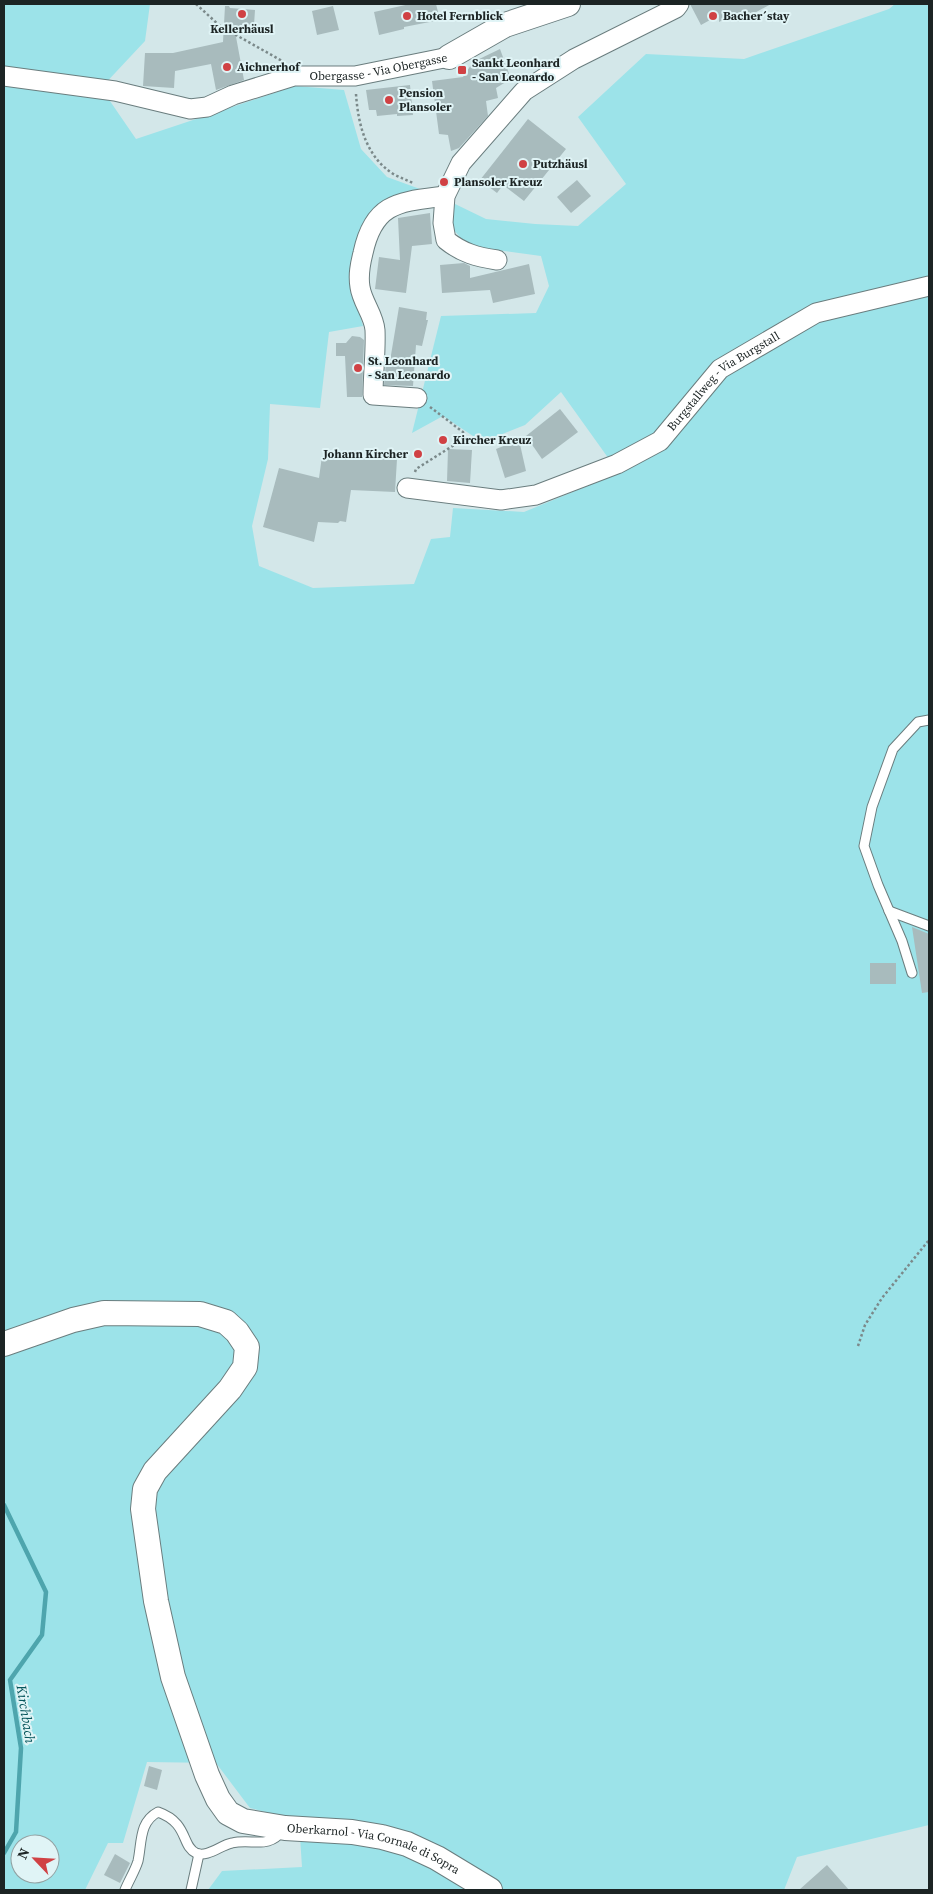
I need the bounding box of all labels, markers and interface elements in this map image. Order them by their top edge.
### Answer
marker: Kellerhäusl [236,8,248,20]
place label: Hotel Fernblick [417,8,504,24]
place label: Bacher´stay [723,8,790,24]
marker: Hotel Fernblick [401,10,413,22]
marker: Bacher´stay [707,10,719,22]
place label: Kellerhäusl [210,21,274,37]
street label: Obergasse - Via Obergasse [309,50,449,84]
place label: Sankt Leonhard - San Leonardo [472,55,560,85]
place label: Aichnerhof [237,59,301,75]
marker: Aichnerhof [221,61,233,73]
marker: Sankt Leonhard - San Leonardo [456,64,468,76]
place label: Pension Plansoler [399,85,452,115]
marker: Pension Plansoler [383,94,395,106]
place label: Putzhäusl [533,156,588,172]
marker: Putzhäusl [517,158,529,170]
place label: Plansoler Kreuz [454,174,542,190]
marker: Plansoler Kreuz [438,176,450,188]
street label: Burgstallweg - Via Burgstall [664,328,783,434]
place label: St. Leonhard - San Leonardo [368,353,451,383]
marker: St. Leonhard - San Leonardo [352,362,364,374]
place label: Kircher Kreuz [453,432,531,448]
marker: Kircher Kreuz [437,434,449,446]
place label: Johann Kircher [322,446,408,462]
marker: Johann Kircher [412,448,424,460]
water label: Kirchbach [11,1682,41,1745]
street label: Oberkarnol - Via Cornale di Sopra [286,1820,463,1878]
north arrow [10,1834,60,1884]
text: N [12,1845,34,1862]

